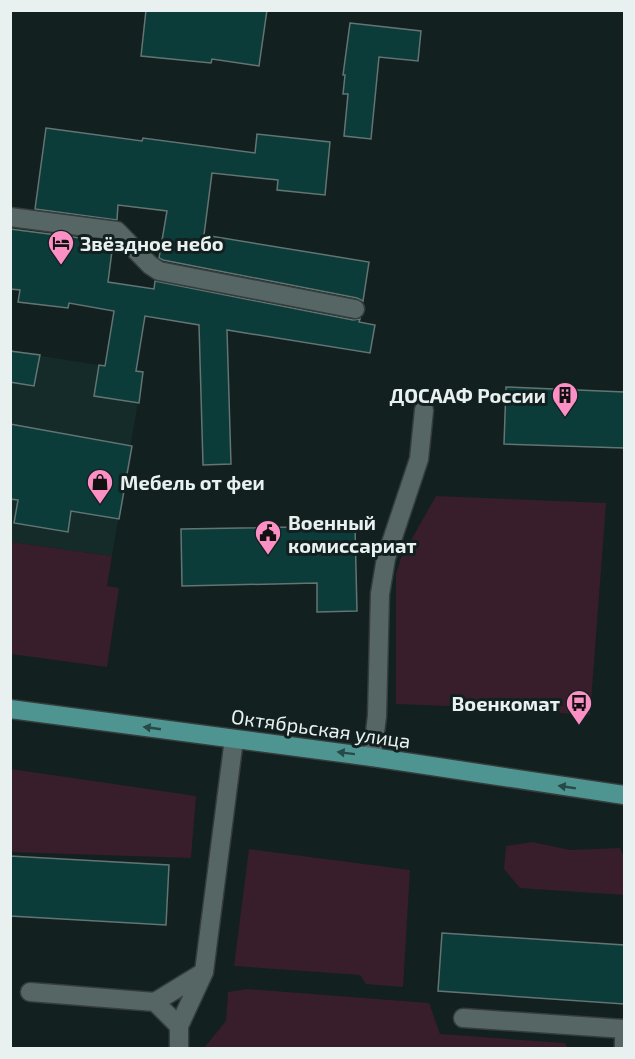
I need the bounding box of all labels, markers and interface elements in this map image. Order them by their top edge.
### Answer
hotel icon: Звёздное небо [46,228,76,266]
place label: Звёздное небо [80,231,224,255]
building icon: ДОСААФ России [550,380,580,418]
place label: ДОСААФ России [389,383,546,407]
shop icon: Мебель от феи [85,467,115,505]
place label: Мебель от феи [120,470,265,494]
place label: Военный комиссариат [288,510,417,557]
public building icon: Военный комиссариат [253,518,283,556]
bus stop icon: Военкомат [564,688,594,726]
place label: Военкомат [451,691,560,715]
street label: Октябрьская улица [230,704,412,753]
one-way arrow [143,724,162,733]
one-way arrow [336,749,355,758]
one-way arrow [557,782,576,791]

